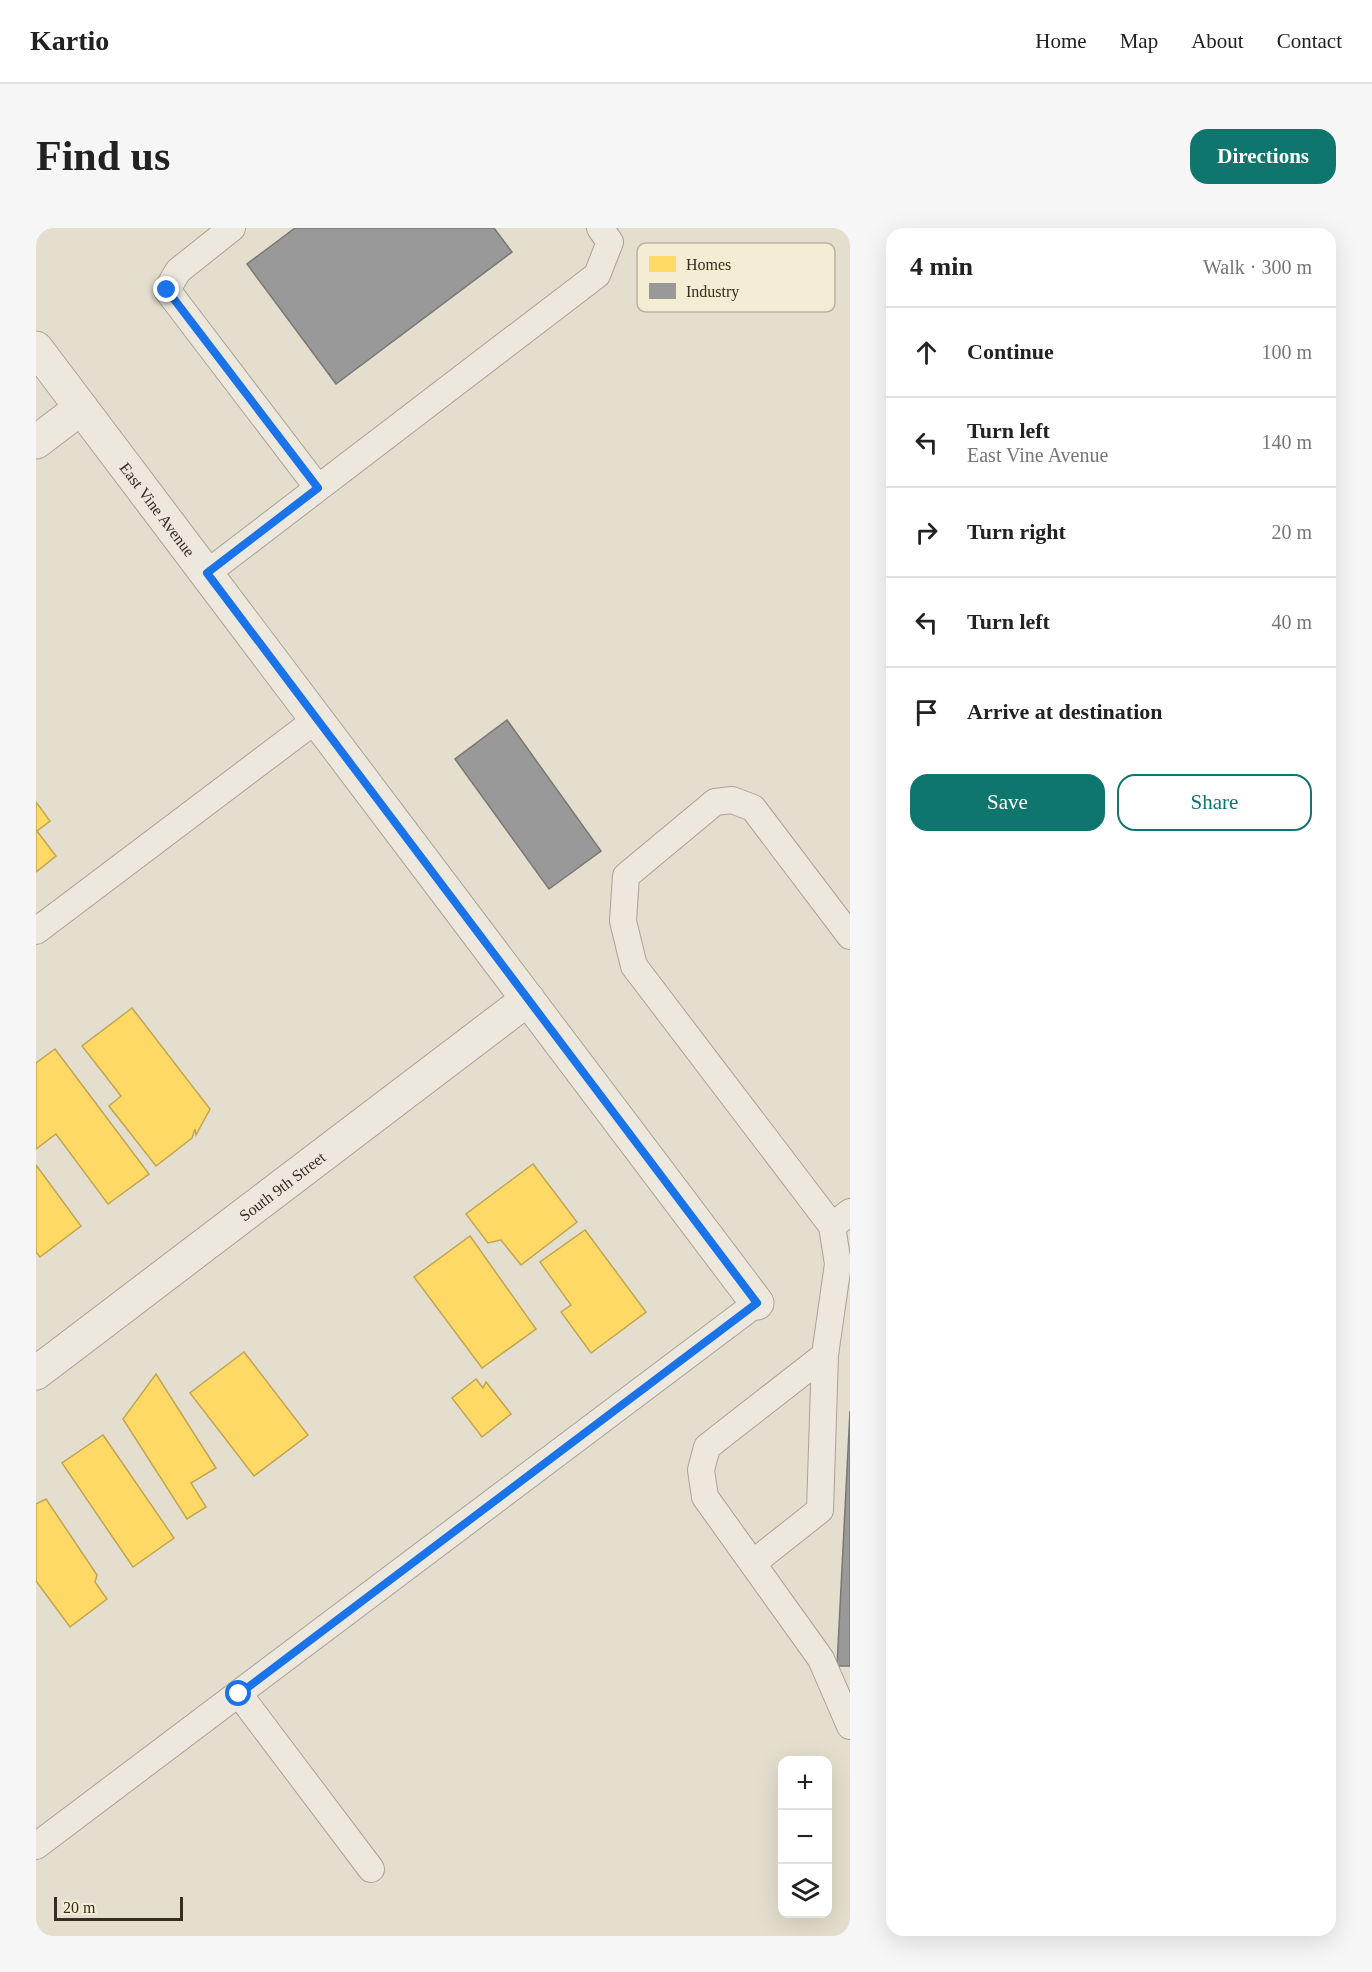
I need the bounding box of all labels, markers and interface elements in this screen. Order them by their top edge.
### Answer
text: Kartio [30,25,109,56]
text: Home [1035,29,1087,53]
text: Map [1120,29,1158,53]
text: About [1191,29,1244,53]
text: Contact [1277,29,1342,53]
button: Directions [1190,129,1336,184]
text: Find us [36,133,170,179]
legend [637,243,835,312]
text: 4 min [910,252,973,281]
text: Homes [686,256,731,273]
text: Walk · 300 m [1203,256,1312,278]
route end [153,276,179,302]
text: Industry [686,283,739,301]
icon: ahead [910,336,943,369]
text: Continue [967,339,1054,364]
text: 100 m [1261,341,1312,363]
text: Turn left [967,418,1050,443]
icon: left [910,426,943,459]
text: 140 m [1261,431,1312,453]
text: East Vine Avenue [967,444,1108,466]
street label: East Vine Avenue [117,459,199,559]
icon: right [910,516,943,549]
text: Turn right [967,519,1066,544]
text: 20 m [1271,521,1312,543]
icon: left [910,606,943,639]
text: Turn left [967,609,1050,634]
text: 40 m [1271,611,1312,633]
icon: arrive [910,696,943,729]
text: Arrive at destination [967,699,1163,724]
button: Save [910,774,1105,831]
button: Share [1117,774,1312,831]
street label: South 9th Street [236,1148,329,1224]
route start [225,1680,251,1706]
map controls [778,1756,832,1918]
button: + [778,1756,832,1810]
button: − [778,1810,832,1864]
button: layers [778,1864,832,1918]
scale bar [54,1894,183,1922]
text: 20 m [63,1899,95,1916]

